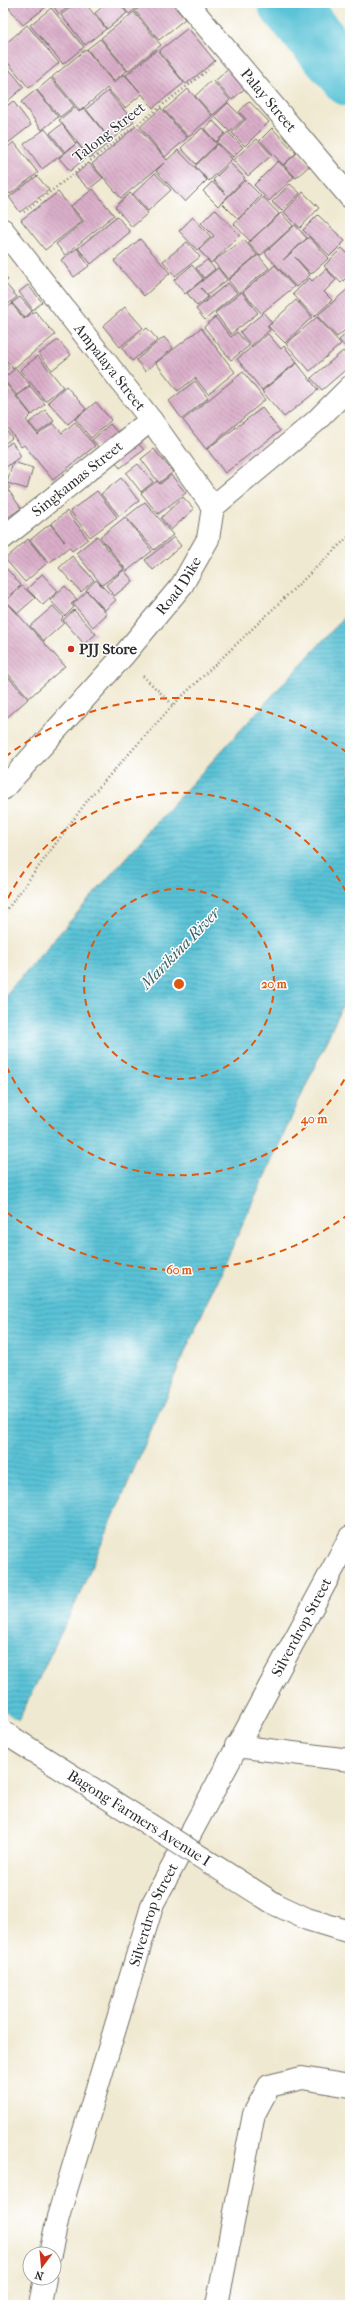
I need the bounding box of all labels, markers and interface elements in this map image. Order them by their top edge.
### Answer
street label: Palay Street [237,65,301,136]
street label: Talong Street [69,98,149,166]
street label: Ampalaya Street [70,319,150,415]
street label: Singkamas Street [28,437,127,521]
street label: Road Dike [152,553,206,619]
place label: PJJ Store [79,640,137,658]
marker: PJJ Store [66,644,76,654]
water label: Marikina River [136,902,225,993]
centre of rings [172,977,186,991]
text: 20 m [261,977,288,991]
text: 40 m [300,1112,328,1127]
text: 60 m [166,1263,193,1277]
street label: Silverdrop Street [267,1574,336,1680]
street label: Bagong Farmers Avenue I [64,1766,214,1870]
street label: Silverdrop Street [125,1859,182,1969]
north arrow [22,2246,62,2286]
text: N [33,2268,45,2283]

